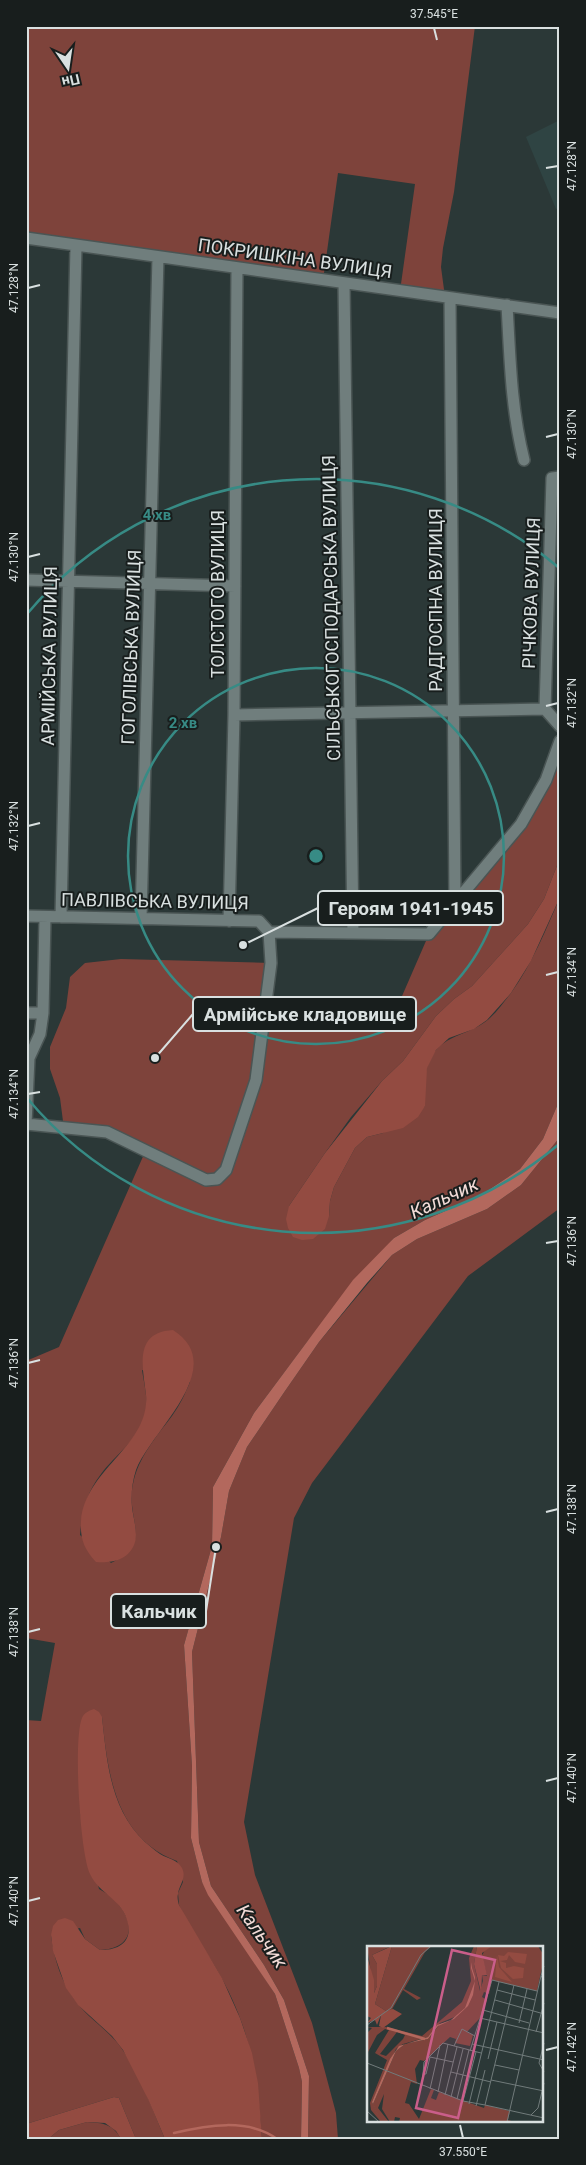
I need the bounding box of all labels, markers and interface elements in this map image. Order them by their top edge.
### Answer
text: 37.545°E [410,7,458,21]
north arrow [42,42,92,92]
text: Пн [60,71,81,90]
text: 47.128°N [565,141,579,191]
street label: ПОКРИШКІНА ВУЛИЦЯ [197,234,393,282]
text: 47.128°N [7,263,21,313]
text: 47.130°N [565,409,579,459]
street label: СІЛЬСЬКОГОСПОДАРСЬКА ВУЛИЦЯ [318,455,344,761]
text: 4 хв [143,506,171,524]
street label: РАДГОСПНА ВУЛИЦЯ [425,508,446,692]
street label: ТОЛСТОГО ВУЛИЦЯ [207,510,228,678]
street label: РІЧКОВА ВУЛИЦЯ [518,517,544,669]
text: 47.130°N [7,532,21,582]
street label: ГОГОЛІВСЬКА ВУЛИЦЯ [117,549,145,745]
street label: АРМІЙСЬКА ВУЛИЦЯ [37,566,61,746]
text: 47.132°N [565,678,579,728]
text: 2 хв [169,714,197,732]
text: 47.132°N [7,801,21,851]
centre of rings [307,847,325,865]
street label: ПАВЛІВСЬКА ВУЛИЦЯ [61,889,249,913]
callout: Героям 1941-1945 [318,891,503,925]
text: Героям 1941-1945 [328,897,494,920]
text: 47.134°N [565,947,579,997]
callout: Армійське кладовище [193,997,416,1031]
text: Армійське кладовище [204,1003,406,1026]
text: 47.134°N [7,1069,21,1119]
water label: Кальчик [406,1172,483,1224]
text: 47.136°N [565,1216,579,1266]
text: 47.136°N [7,1338,21,1388]
text: 47.138°N [565,1484,579,1534]
callout: Кальчик [111,1594,206,1628]
text: Кальчик [121,1600,197,1623]
text: 47.138°N [7,1607,21,1657]
text: 47.140°N [565,1753,579,1803]
text: 47.140°N [7,1876,21,1926]
water label: Кальчик [232,1900,293,1973]
inset map [367,1946,544,2122]
text: 47.142°N [565,2022,579,2072]
text: 37.550°E [439,2145,487,2159]

